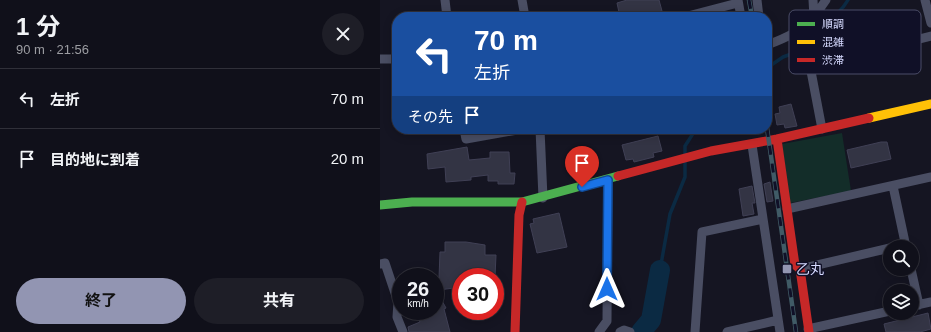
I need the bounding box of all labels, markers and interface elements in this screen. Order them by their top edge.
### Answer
legend [789,10,921,74]
text: 1 分 [16,13,60,40]
button: close [322,13,364,55]
text: 順調 [822,18,844,30]
text: 70 m [474,25,538,56]
icon: left [408,28,460,80]
text: 混雑 [822,36,844,48]
text: 90 m · 21:56 [16,42,89,57]
text: 渋滞 [822,54,844,66]
text: 左折 [474,63,510,83]
icon: left [16,88,38,110]
text: 70 m [331,90,364,107]
text: 左折 [50,91,80,108]
icon: arrive [461,104,483,126]
text: その先 [408,108,453,125]
pin [565,146,599,187]
icon: arrive [16,148,38,170]
text: 20 m [331,150,364,167]
text: 目的地に到着 [50,151,140,168]
icon: arrive [571,152,593,174]
map controls [883,240,919,320]
button: search [883,240,919,276]
place label: 乙丸 [796,261,824,277]
marker: 乙丸 [781,263,793,275]
speed limit sign: 30 [452,268,504,320]
position arrow [586,268,628,310]
button: 終了 [16,278,186,324]
button: 共有 [194,278,364,324]
text: 26 [407,278,429,300]
button: layers [883,284,919,320]
text: km/h [407,298,429,309]

